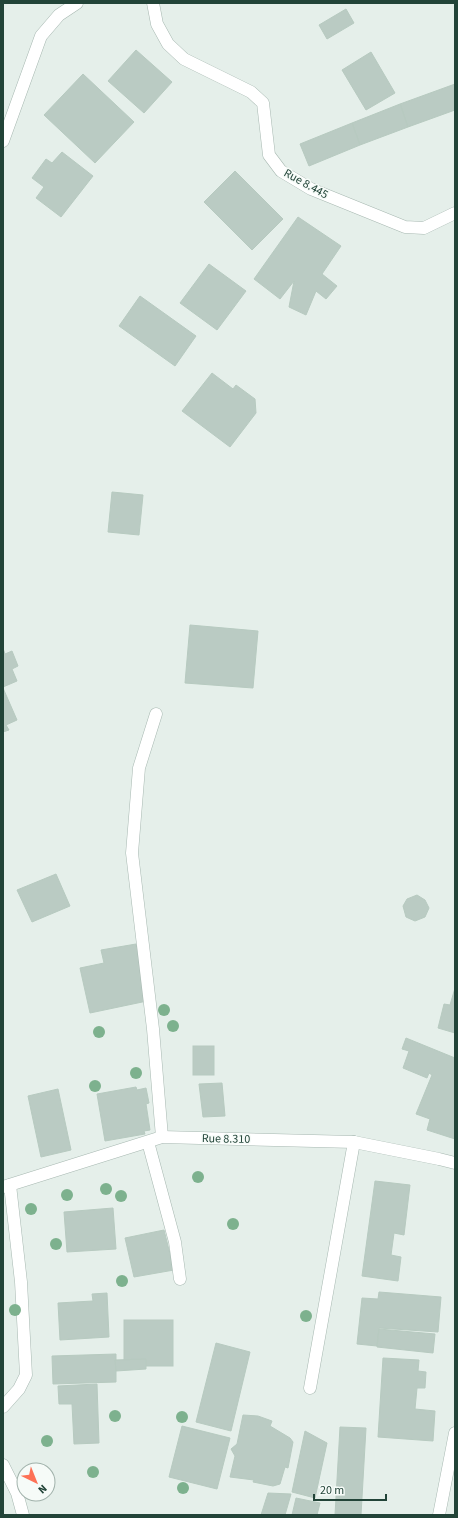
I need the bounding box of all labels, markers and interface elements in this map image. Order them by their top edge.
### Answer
street label: Rue 8.445 [281,165,331,203]
street label: Rue 8.310 [202,1130,250,1148]
north arrow [16,1462,56,1502]
scale bar [314,1476,386,1502]
text: N [35,1481,50,1497]
text: 20 m [320,1482,344,1499]

